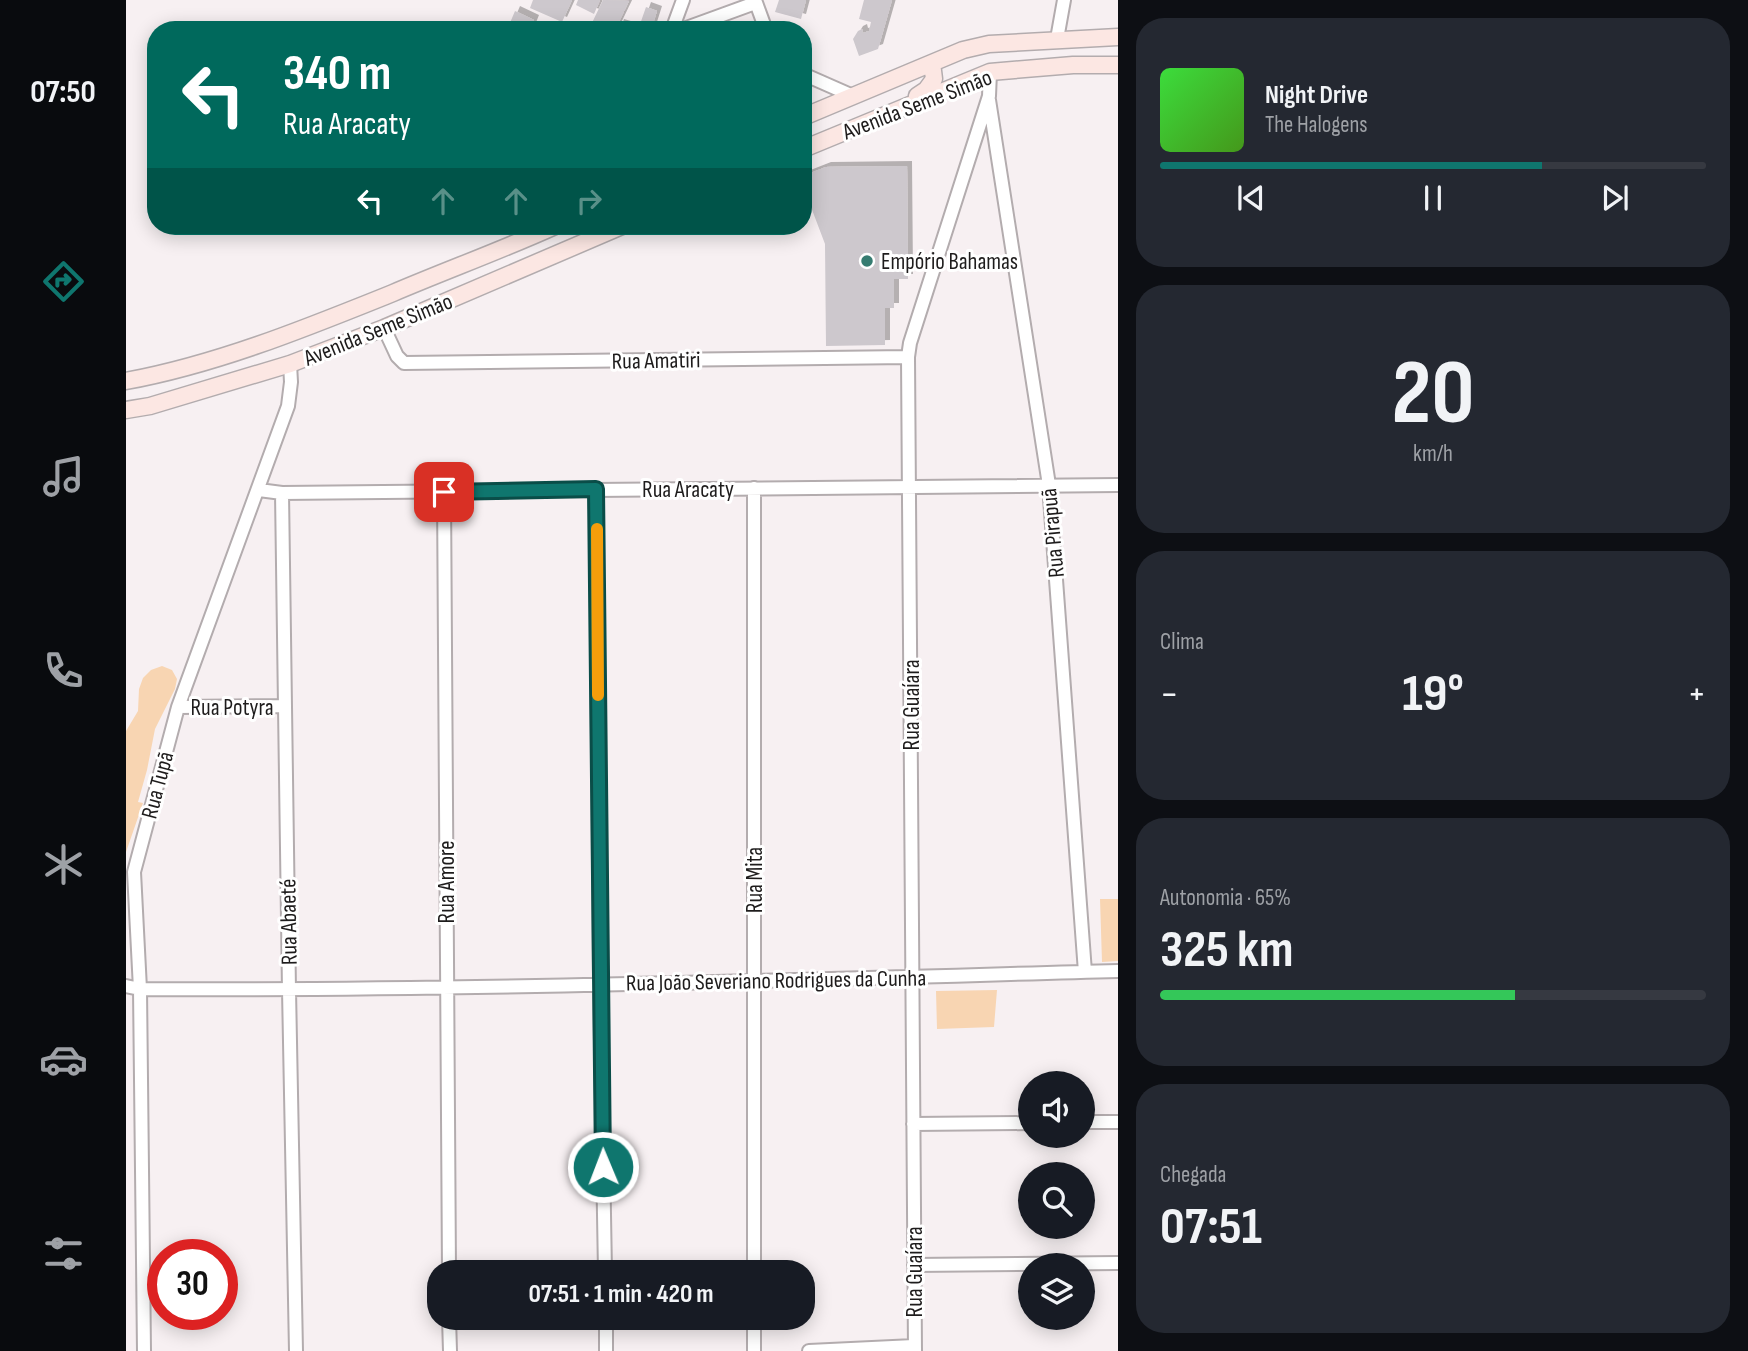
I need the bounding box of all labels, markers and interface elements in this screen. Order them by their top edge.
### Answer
text: 340 m [283,45,391,104]
icon: left [168,49,259,140]
street label: Avenida Seme Simão [838,64,996,147]
text: 07:50 [30,73,96,112]
text: Night Drive [1265,80,1368,111]
text: Rua Aracaty [283,105,411,144]
text: The Halogens [1265,111,1368,139]
icon: previous [1232,179,1270,217]
icon: pause [1414,179,1452,217]
icon: next [1596,179,1634,217]
icon: left [351,182,389,220]
icon: ahead [424,182,462,220]
icon: ahead [497,182,535,220]
icon: right [570,182,608,220]
place label: Empório Bahamas [881,248,1018,276]
marker: Empório Bahamas [859,253,875,269]
icon: directions [39,257,88,306]
street label: Avenida Seme Simão [299,287,457,373]
text: 20 [1391,340,1475,449]
street label: Rua Amatiri [611,346,701,376]
text: km/h [1413,440,1453,468]
icon: music [39,452,88,501]
pin [414,462,474,522]
icon: arrive [425,473,463,511]
street label: Rua Aracaty [642,476,734,504]
street label: Rua Pirapuã [1035,487,1071,579]
text: Clima [1160,628,1204,656]
icon: phone [39,646,88,695]
street label: Rua Guaíara [898,660,926,750]
text: 19° [1402,663,1464,726]
text: − [1160,672,1179,717]
text: + [1687,672,1706,717]
street label: Rua Potyra [190,694,274,722]
street label: Rua Tupã [136,749,180,822]
icon: climate [39,840,88,889]
street label: Rua Amore [433,841,461,923]
street label: Rua Mita [741,847,769,913]
street label: Rua Abaeté [274,878,304,965]
text: Autonomia · 65% [1160,884,1291,912]
text: 325 km [1160,919,1293,982]
street label: Rua João Severiano Rodrigues da Cunha [626,964,926,998]
icon: car [39,1035,88,1084]
map controls [1018,1071,1095,1330]
button: sound [1018,1071,1095,1148]
position arrow [566,1130,640,1204]
text: Chegada [1160,1161,1226,1189]
button: search [1018,1162,1095,1239]
text: 07:51 [1160,1196,1262,1259]
street label: Rua Guaíara [901,1227,929,1317]
icon: filters [39,1229,88,1278]
speed limit sign: 30 [147,1239,238,1330]
button: layers [1018,1253,1095,1330]
text: 07:51 · 1 min · 420 m [528,1279,714,1310]

